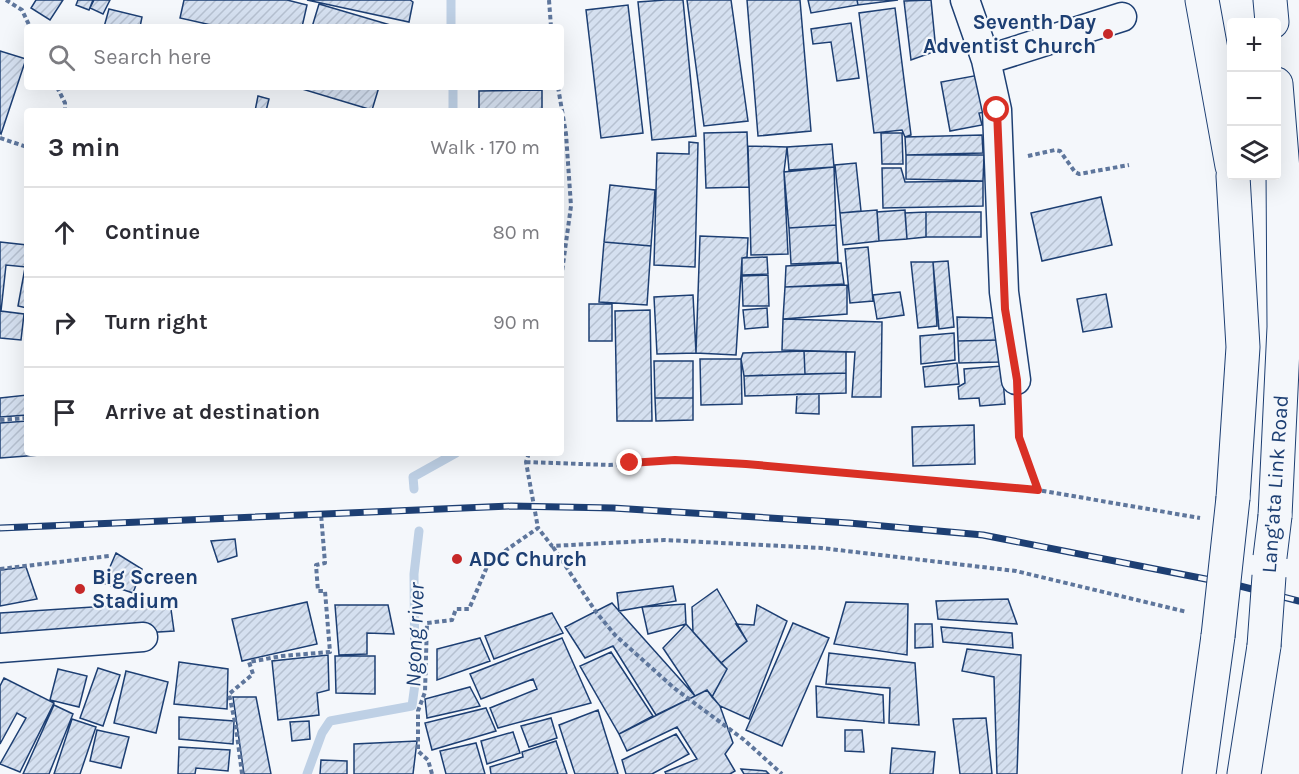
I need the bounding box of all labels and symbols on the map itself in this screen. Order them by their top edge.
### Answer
place label: Seventh Day Adventist Church [923,10,1096,58]
marker: Seventh Day Adventist Church [1101,27,1115,41]
route start [983,96,1009,122]
street label: Lang'ata Link Road [1257,394,1293,574]
route end [616,449,642,475]
place label: ADC Church [469,547,587,571]
marker: ADC Church [450,552,464,566]
place label: Big Screen Stadium [92,565,198,613]
water label: Ngong river [400,581,430,688]
marker: Big Screen Stadium [73,582,87,596]

